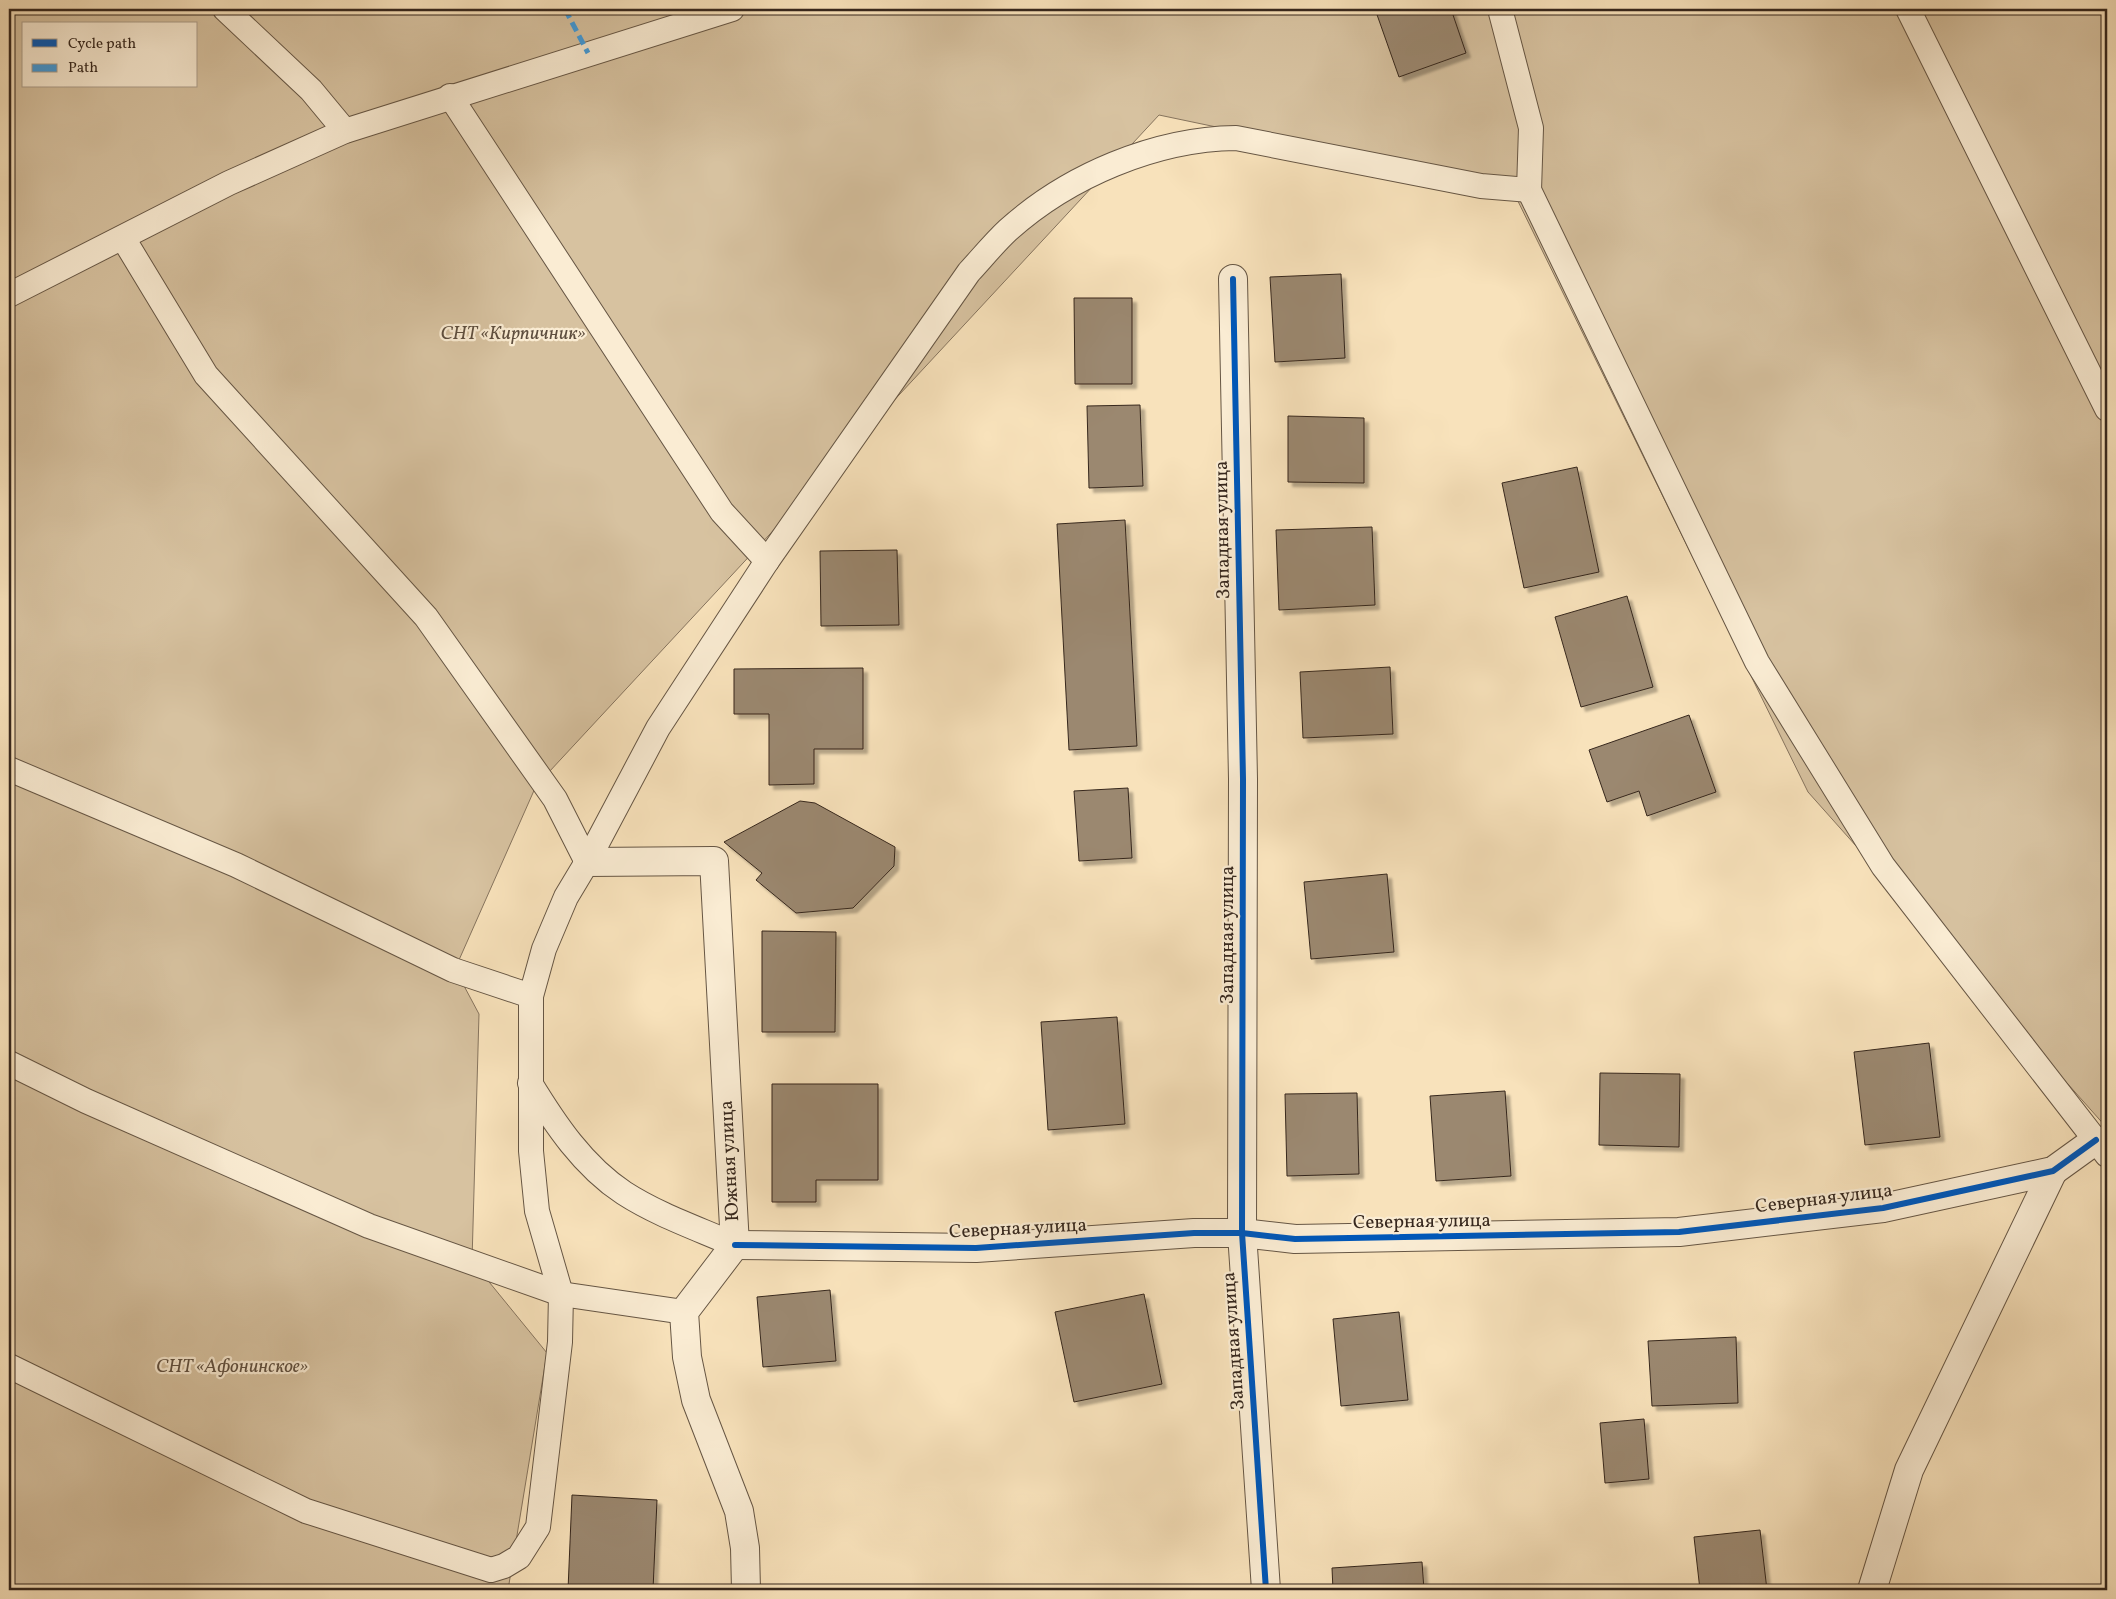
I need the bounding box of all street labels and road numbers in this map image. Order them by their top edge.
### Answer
street label: Западная улица [1209,460,1237,600]
street label: Западная улица [1215,866,1241,1004]
street label: Южная улица [714,1100,746,1222]
street label: Северная улица [1754,1178,1894,1220]
street label: Северная улица [1353,1208,1491,1236]
street label: Северная улица [948,1212,1088,1246]
street label: Западная улица [1216,1271,1252,1411]

